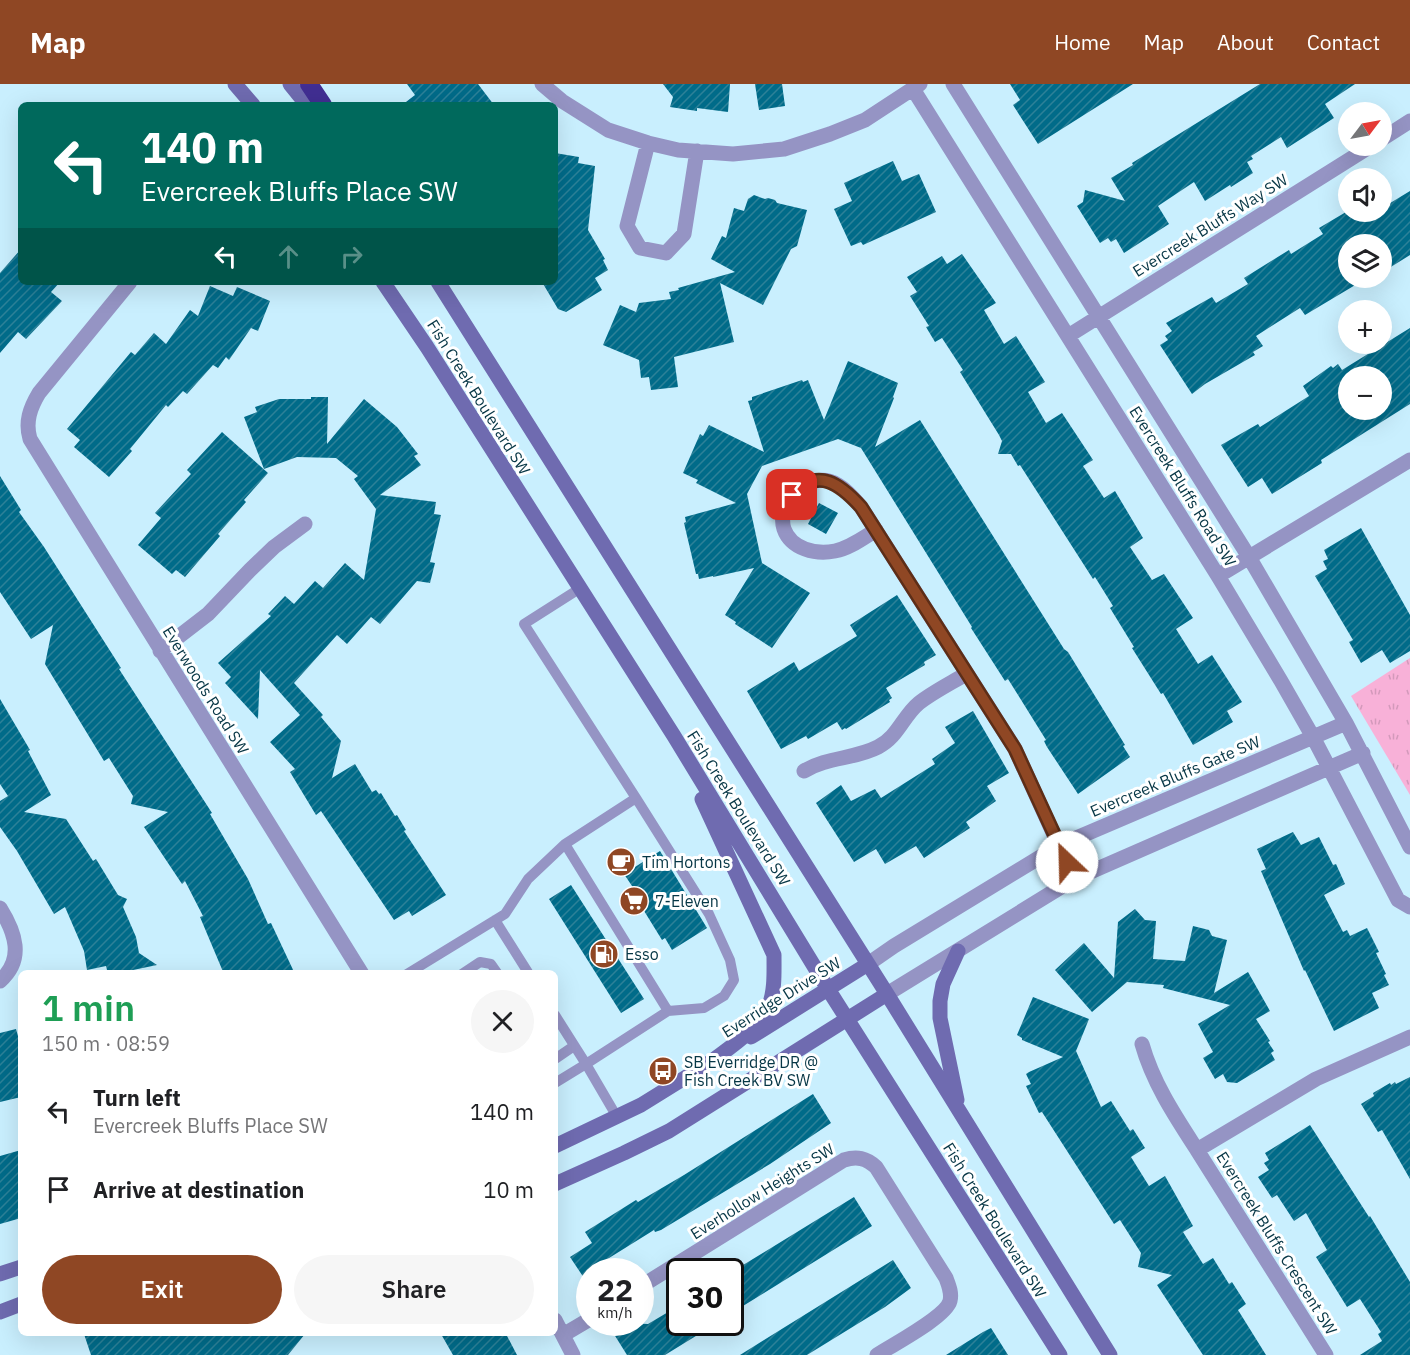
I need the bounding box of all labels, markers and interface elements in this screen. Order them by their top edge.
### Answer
text: Map [30,24,86,61]
text: Home [1054,28,1111,56]
text: Map [1144,28,1184,56]
text: About [1217,28,1274,56]
text: Contact [1307,28,1380,56]
north arrow [1338,102,1392,156]
map controls [1338,102,1392,420]
text: 140 m [141,120,264,175]
icon: left [42,126,120,204]
button: sound [1338,168,1392,222]
street label: Evercreek Bluffs Way SW [1129,169,1291,281]
text: Evercreek Bluffs Place SW [141,173,458,208]
button: layers [1338,234,1392,288]
icon: left [209,240,242,273]
icon: ahead [272,240,305,273]
icon: right [335,240,368,273]
button: + [1338,300,1392,354]
street label: Fish Creek Boulevard SW [423,316,535,478]
button: − [1338,366,1392,420]
street label: Evercreek Bluffs Road SW [1125,402,1241,570]
pin [766,469,817,520]
icon: arrive [775,478,808,511]
street label: Everwoods Road SW [159,622,253,758]
street label: Fish Creek Boulevard SW [683,727,795,889]
street label: Evercreek Bluffs Gate SW [1087,731,1263,821]
position arrow [1035,830,1099,894]
cafe icon: Tim Hortons [605,846,637,878]
place label: Tim Hortons [642,852,731,872]
supermarket icon: 7-Eleven [618,885,650,917]
place label: 7-Eleven [655,891,719,911]
fuel station icon: Esso [588,938,620,970]
place label: Esso [625,944,659,964]
street label: Everridge Drive SW [718,952,844,1042]
text: 1 min [42,984,135,1031]
button: close [471,990,534,1053]
text: 150 m · 08:59 [42,1030,170,1057]
place label: SB Everridge DR @ Fish Creek BV SW [684,1052,818,1090]
bus stop icon: SB Everridge DR @ Fish Creek BV SW [647,1055,679,1087]
text: Turn left [93,1083,181,1112]
icon: left [42,1095,75,1128]
text: 140 m [470,1097,534,1126]
text: Evercreek Bluffs Place SW [93,1112,328,1139]
street label: Everhollow Heights SW [686,1139,838,1243]
street label: Fish Creek Boulevard SW [939,1139,1051,1301]
street label: Evercreek Bluffs Crescent SW [1212,1148,1342,1338]
icon: arrive [42,1173,75,1206]
text: Arrive at destination [93,1175,304,1204]
text: 10 m [483,1175,534,1204]
button: Exit [42,1255,282,1324]
button: Share [294,1255,534,1324]
speed limit sign: 30 [666,1258,744,1336]
text: 22 [597,1270,633,1309]
text: km/h [597,1303,633,1322]

